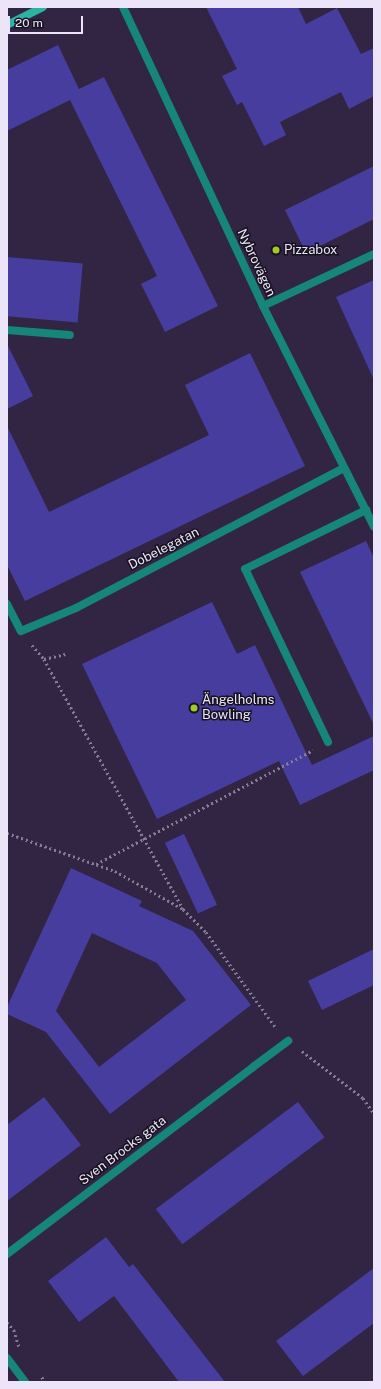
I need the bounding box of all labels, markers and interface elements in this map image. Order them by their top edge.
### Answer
scale bar [10,8,85,34]
text: 20 m [15,16,43,30]
street label: Nybrovägen [233,227,279,299]
place label: Pizzabox [284,242,337,258]
marker: Pizzabox [271,245,281,255]
street label: Dobelegatan [126,525,202,573]
place label: Ängelholms Bowling [202,693,274,724]
marker: Ängelholms Bowling [189,703,199,713]
street label: Sven Brocks gata [76,1113,170,1189]

